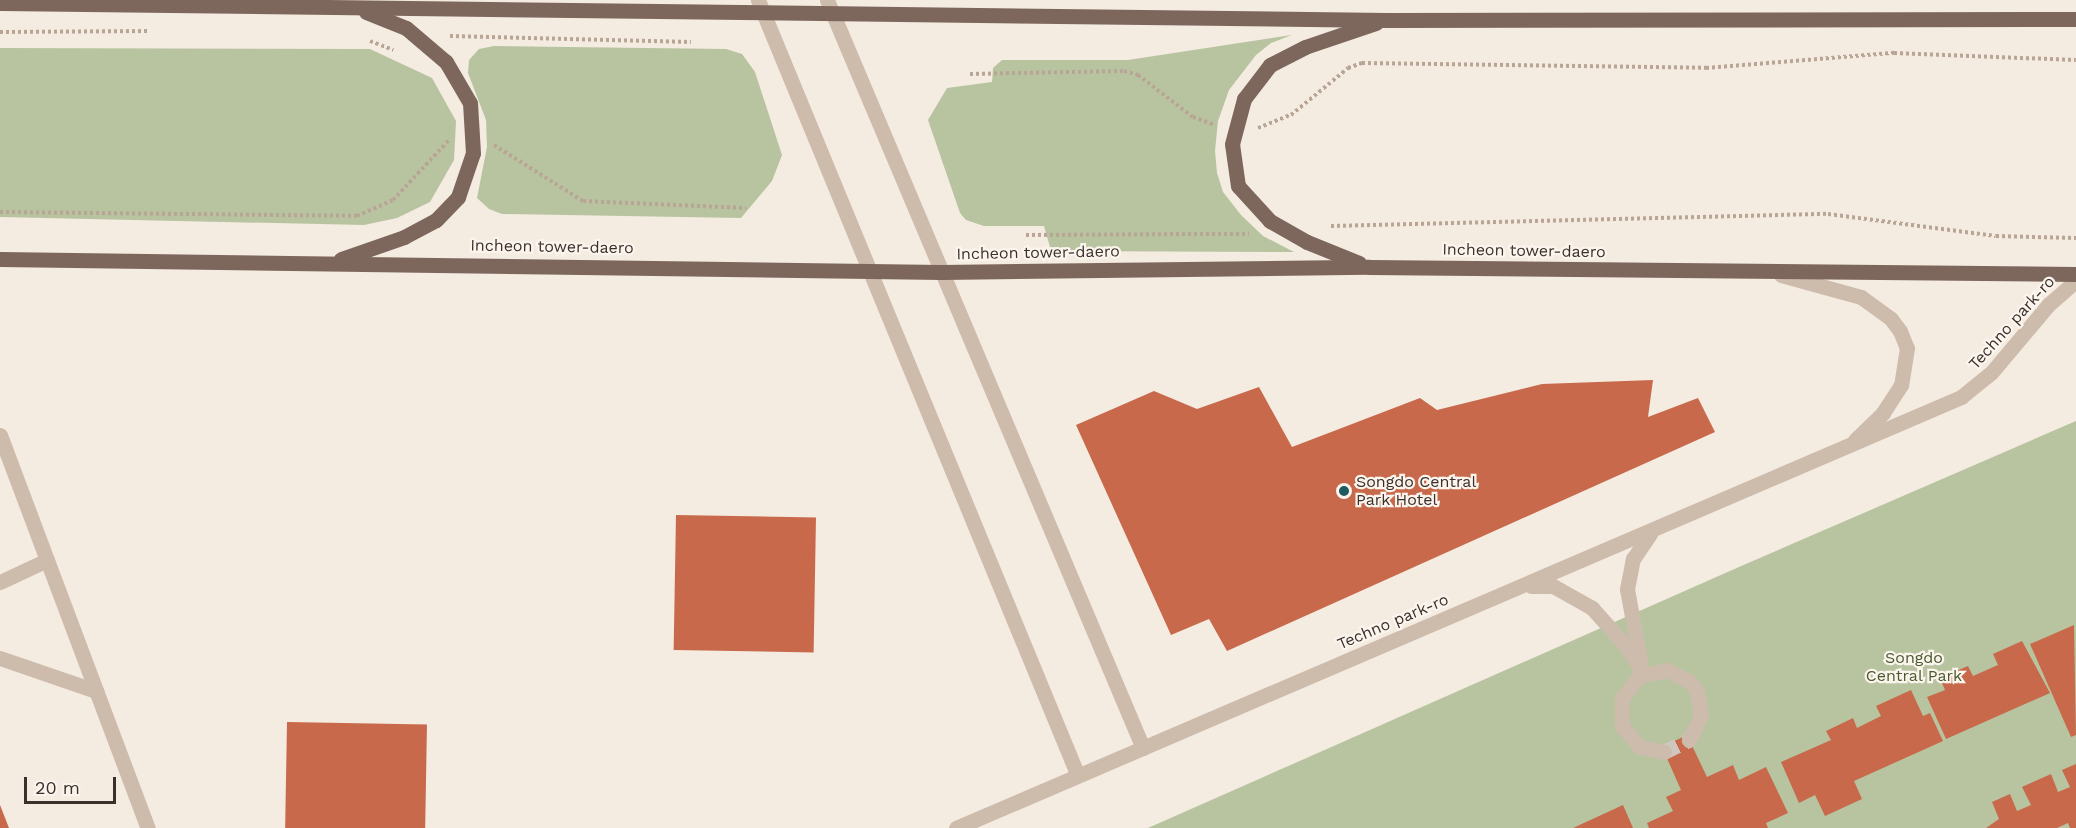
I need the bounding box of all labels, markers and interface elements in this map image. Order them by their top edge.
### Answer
street label: Incheon tower-daero [470,236,634,258]
street label: Incheon tower-daero [1442,240,1606,262]
street label: Incheon tower-daero [956,242,1120,264]
street label: Techno park-ro [1965,272,2059,374]
place label: Songdo Central Park Hotel [1356,472,1476,510]
marker: Songdo Central Park Hotel [1337,484,1351,498]
street label: Techno park-ro [1335,590,1451,654]
park label: Songdo Central Park [1866,648,1962,686]
scale bar [27,765,118,803]
text: 20 m [35,777,80,798]

